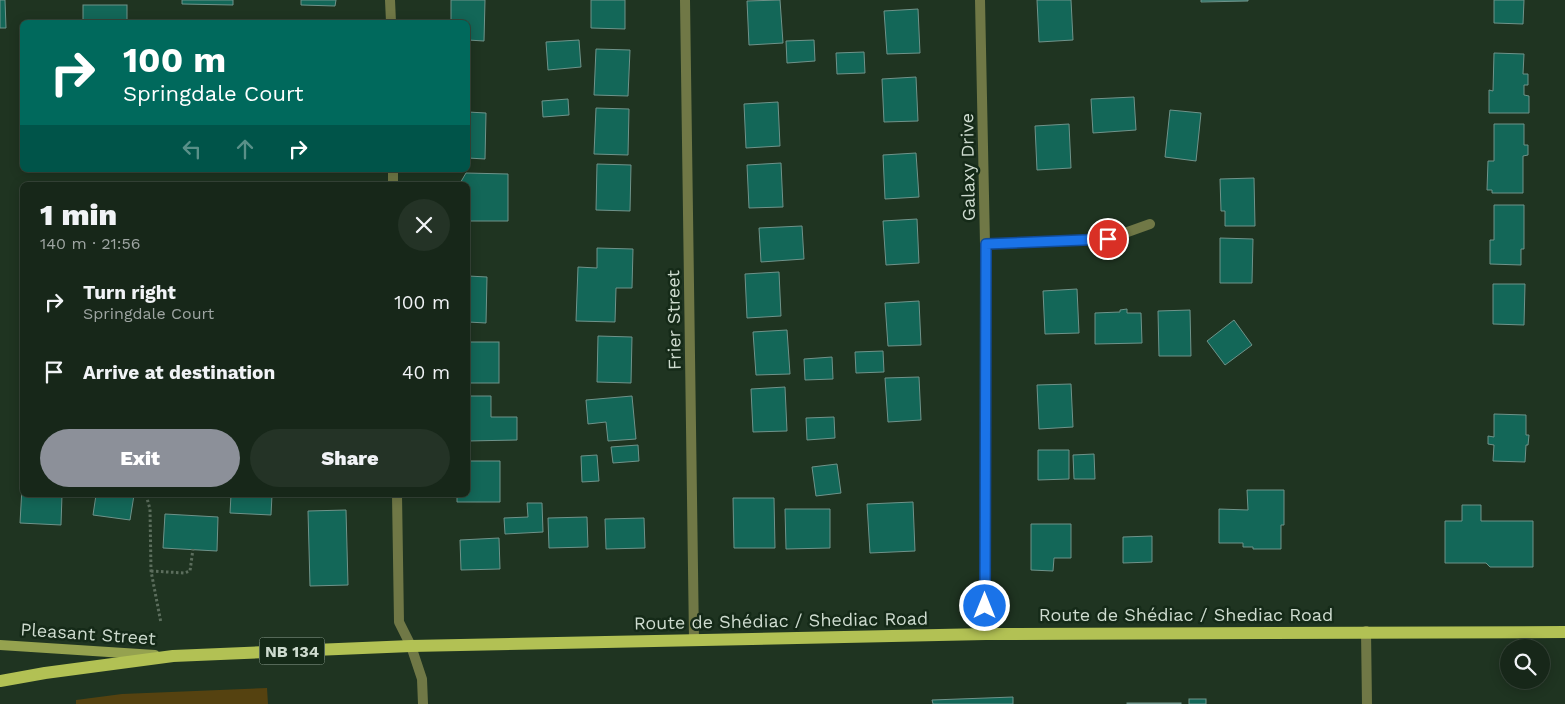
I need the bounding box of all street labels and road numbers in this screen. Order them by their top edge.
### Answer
street label: Galaxy Drive [956,113,979,221]
street label: Frier Street [662,269,685,370]
street label: Route de Shédiac / Shediac Road [1039,604,1333,625]
street label: Route de Shédiac / Shediac Road [634,607,928,634]
street label: Pleasant Street [20,618,157,649]
road number: NB 134 [260,637,324,664]

